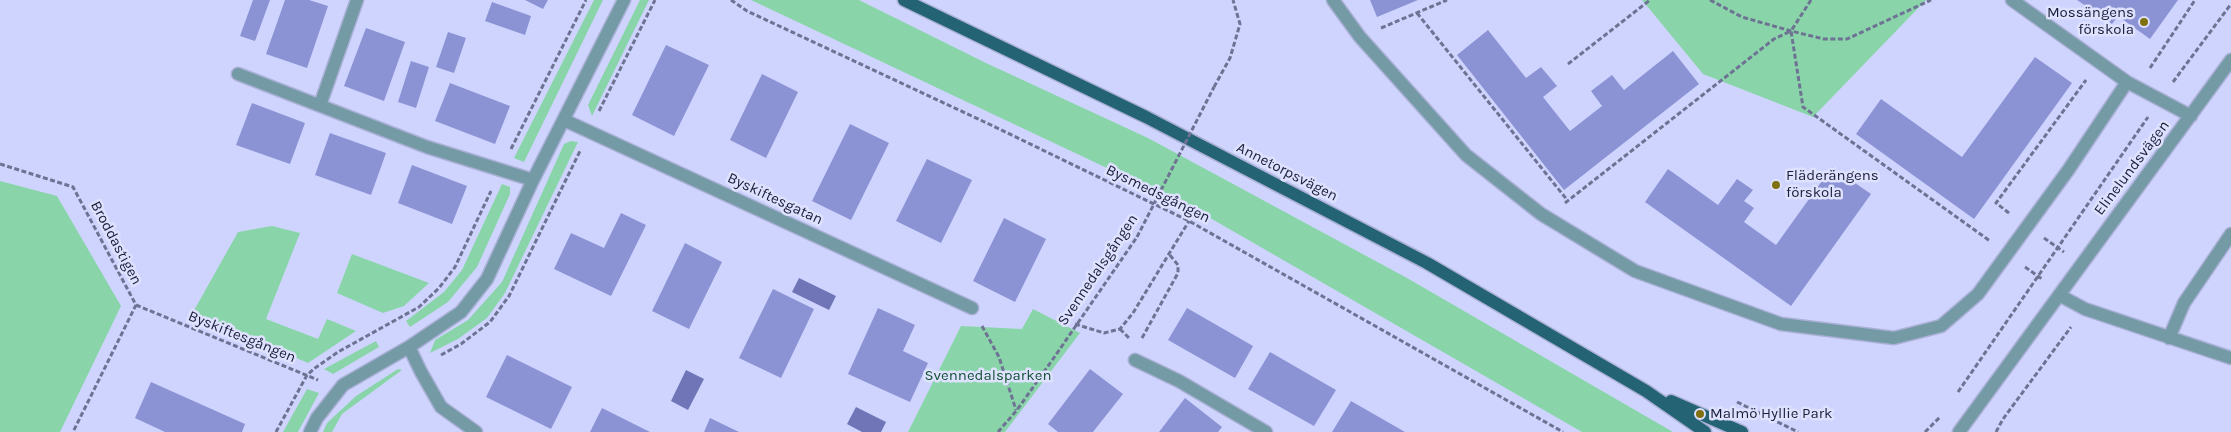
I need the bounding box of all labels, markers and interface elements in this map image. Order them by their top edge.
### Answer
place label: Mossängens förskola [2047,4,2134,39]
marker: Mossängens förskola [2138,16,2150,28]
street label: Elinelundsvägen [2091,117,2173,219]
street label: Annetorpsvägen [1233,139,1341,205]
street label: Bysmedsgången [1103,161,1213,227]
place label: Fläderängens förskola [1786,167,1879,202]
street label: Byskiftesgatan [724,169,826,229]
marker: Fläderängens förskola [1770,179,1782,191]
street label: Broddastigen [86,198,146,288]
street label: Svennedalsgången [1054,211,1142,329]
street label: Byskiftesgången [186,307,298,367]
park label: Svennedalsparken [925,367,1051,385]
place label: Malmö Hyllie Park [1710,405,1833,423]
marker: Malmö Hyllie Park [1694,408,1706,420]

